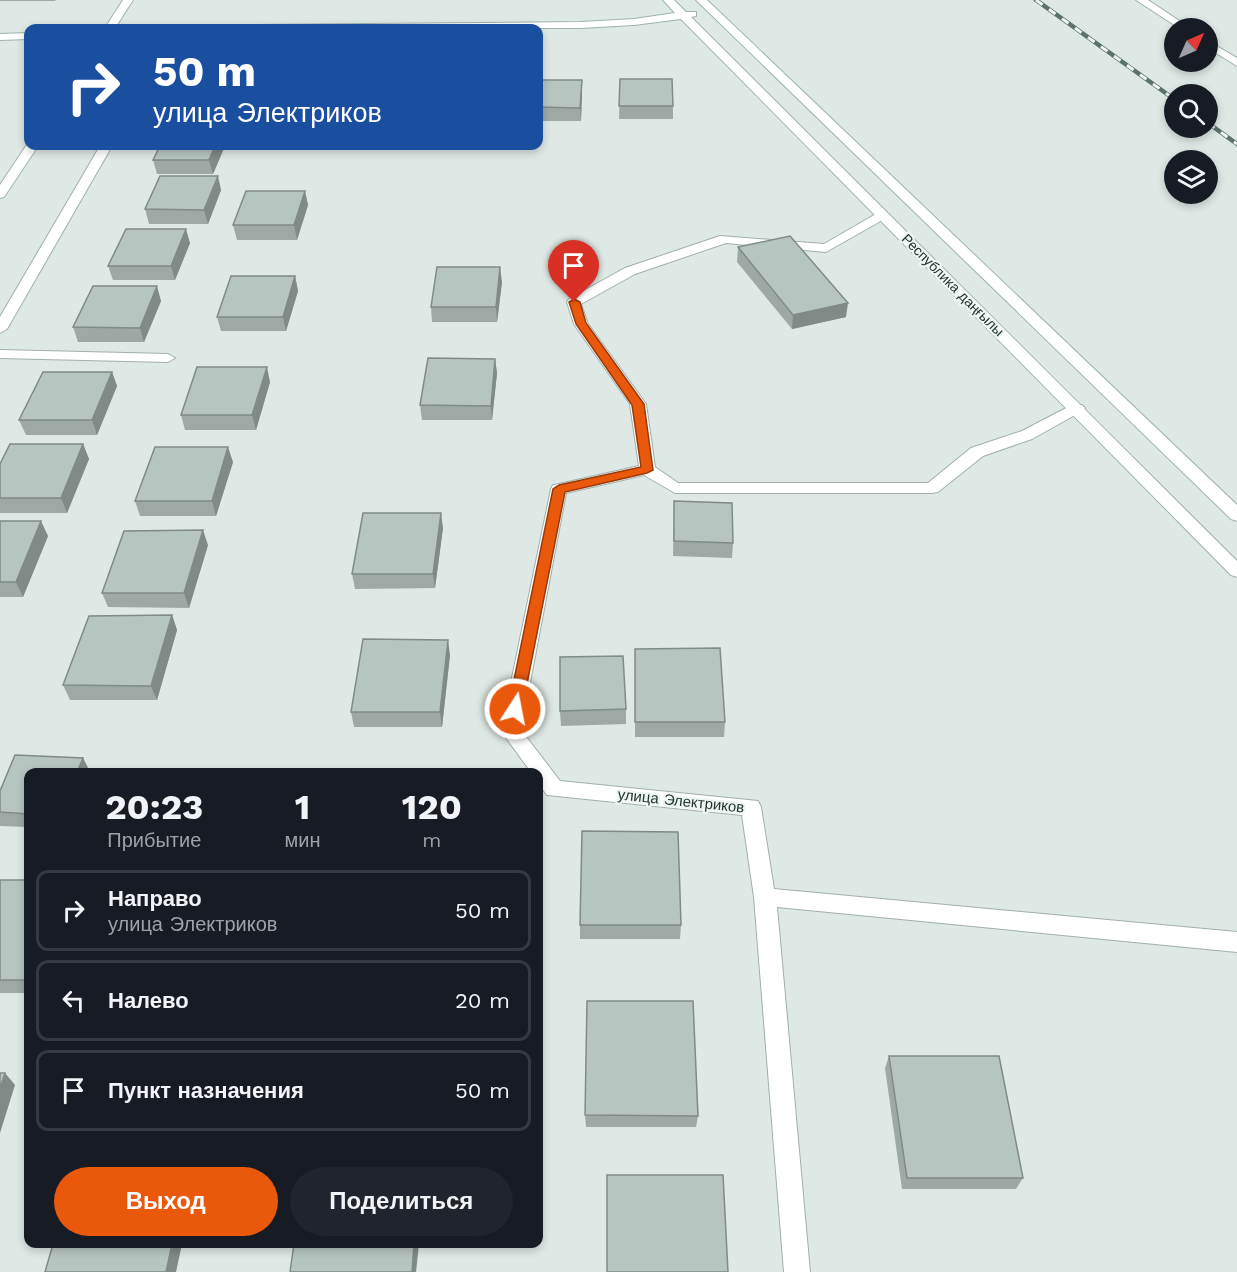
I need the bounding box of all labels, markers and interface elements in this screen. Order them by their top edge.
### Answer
north arrow [1164,18,1218,72]
map controls [1164,18,1218,204]
text: 50 m [153,47,256,96]
icon: right [54,48,132,126]
button: search [1164,84,1218,138]
text: улица Электриков [153,97,382,129]
button: layers [1164,150,1218,204]
street label: Республика даңғылы [899,231,1007,339]
pin [548,240,599,302]
icon: arrive [557,249,590,282]
position arrow [483,677,547,741]
street label: улица Электриков [617,785,745,817]
text: 20:23 [105,786,203,828]
text: 1 [295,786,310,828]
text: 120 [402,786,462,828]
text: Прибытие [107,828,201,852]
text: мин [285,828,321,852]
text: m [422,828,441,852]
text: Направо [108,886,202,911]
icon: right [57,894,90,927]
text: 50 m [455,898,510,923]
text: улица Электриков [108,912,277,936]
icon: left [57,984,90,1017]
text: Налево [108,988,189,1013]
text: 20 m [455,988,510,1013]
icon: arrive [57,1074,90,1107]
text: Пункт назначения [108,1078,304,1103]
text: 50 m [455,1078,510,1103]
button: Выход [54,1167,278,1236]
button: Поделиться [290,1167,513,1236]

